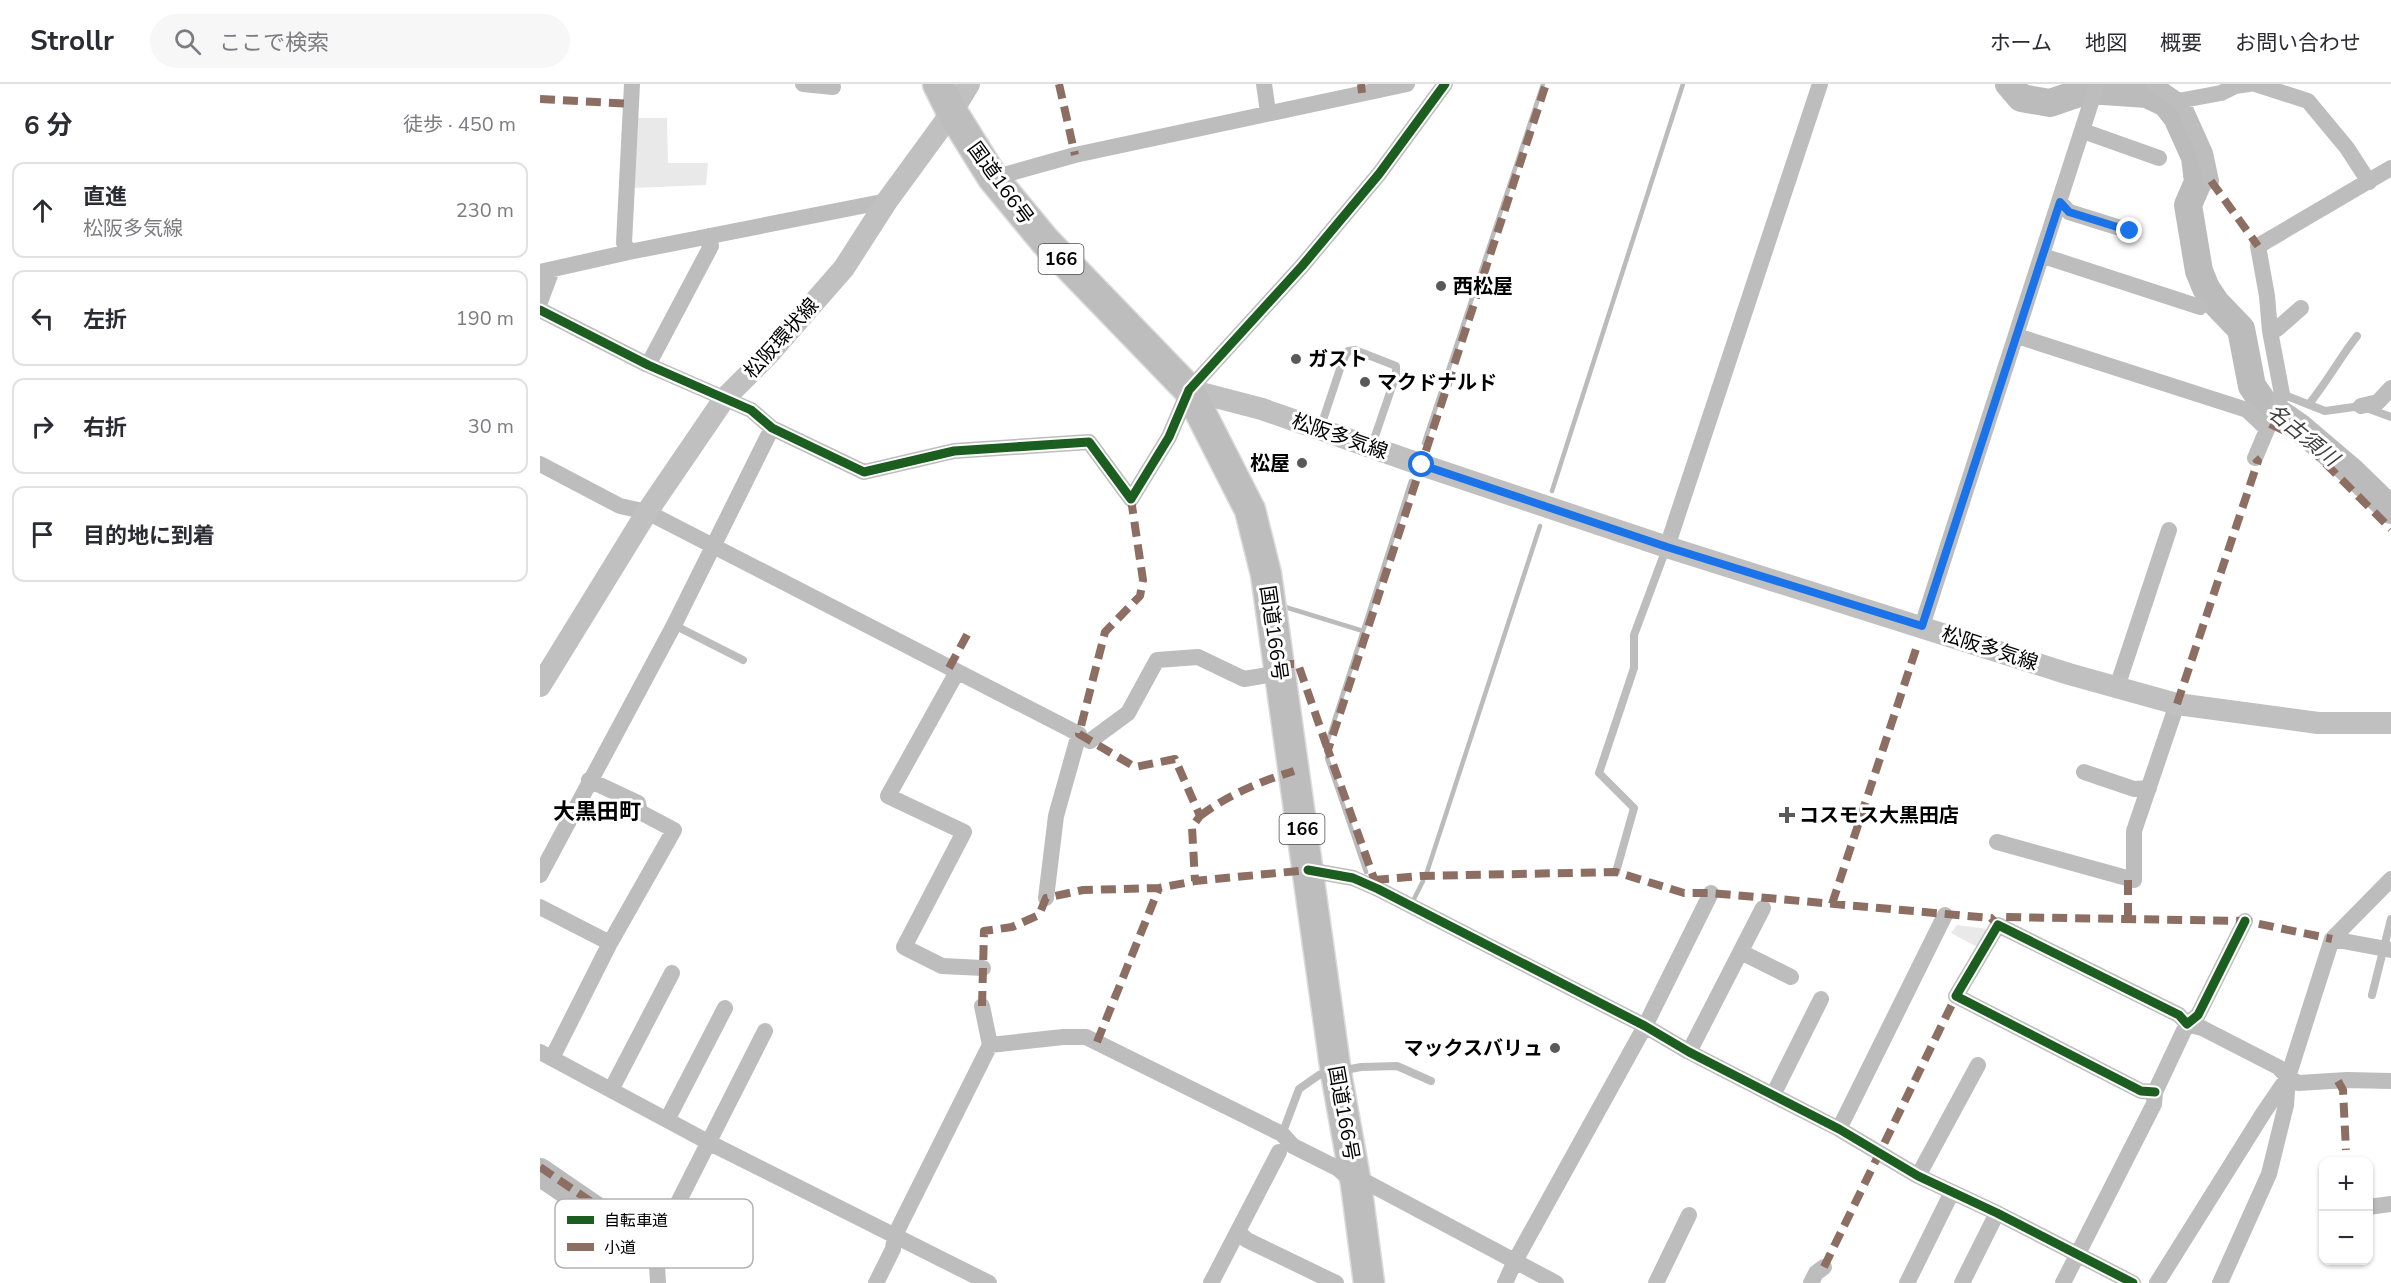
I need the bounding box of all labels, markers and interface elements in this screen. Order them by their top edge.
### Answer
search box [150,14,570,68]
text: Strollr [30,22,114,60]
icon: search [171,25,204,58]
text: ここで検索 [219,28,329,58]
text: ホーム [1990,29,2052,57]
text: 地図 [2085,29,2127,57]
text: 概要 [2160,29,2202,57]
text: お問い合わせ [2235,29,2361,57]
text: 6 分 [24,108,73,143]
text: 徒歩 · 450 m [403,111,516,138]
street label: 国道166号 [961,137,1040,230]
text: 直進 [83,182,127,212]
icon: ahead [26,194,59,227]
text: 230 m [456,197,514,224]
text: 松阪多気線 [83,215,183,242]
route end [2116,217,2142,243]
road number: 166 [1038,244,1084,274]
place label: 西松屋 [1453,273,1513,300]
marker: 西松屋 [1434,279,1448,293]
street label: 松阪環状線 [738,292,825,385]
icon: left [26,302,59,335]
text: 左折 [83,305,127,335]
text: 190 m [456,305,514,332]
place label: ガスト [1308,346,1368,373]
marker: ガスト [1289,352,1303,366]
place label: マクドナルド [1377,369,1497,396]
marker: マクドナルド [1358,375,1372,389]
water label: 名古須川 [2262,398,2346,474]
street label: 松阪多気線 [1288,407,1392,466]
icon: right [26,410,59,443]
text: 右折 [83,413,127,443]
text: 30 m [468,413,514,440]
place label: 松屋 [1250,450,1290,477]
route start [1408,451,1434,477]
marker: 松屋 [1295,456,1309,470]
icon: arrive [26,518,59,551]
text: 目的地に到着 [83,521,215,551]
street label: 国道166号 [1253,584,1294,682]
street label: 松阪多気線 [1938,620,2042,677]
district label: 大黒田町 [553,797,641,827]
place label: コスモス大黒田店 [1799,802,1959,829]
marker: コスモス大黒田店 [1780,808,1794,822]
road number: 166 [1280,814,1324,844]
place label: マックスバリュ [1404,1035,1543,1062]
marker: マックスバリュ [1548,1041,1562,1055]
street label: 国道166号 [1322,1063,1365,1163]
map controls [2319,1157,2373,1265]
button: + [2319,1157,2373,1211]
legend [555,1199,753,1268]
text: 自転車道 [604,1210,668,1232]
button: − [2319,1211,2373,1265]
text: 小道 [604,1237,636,1259]

